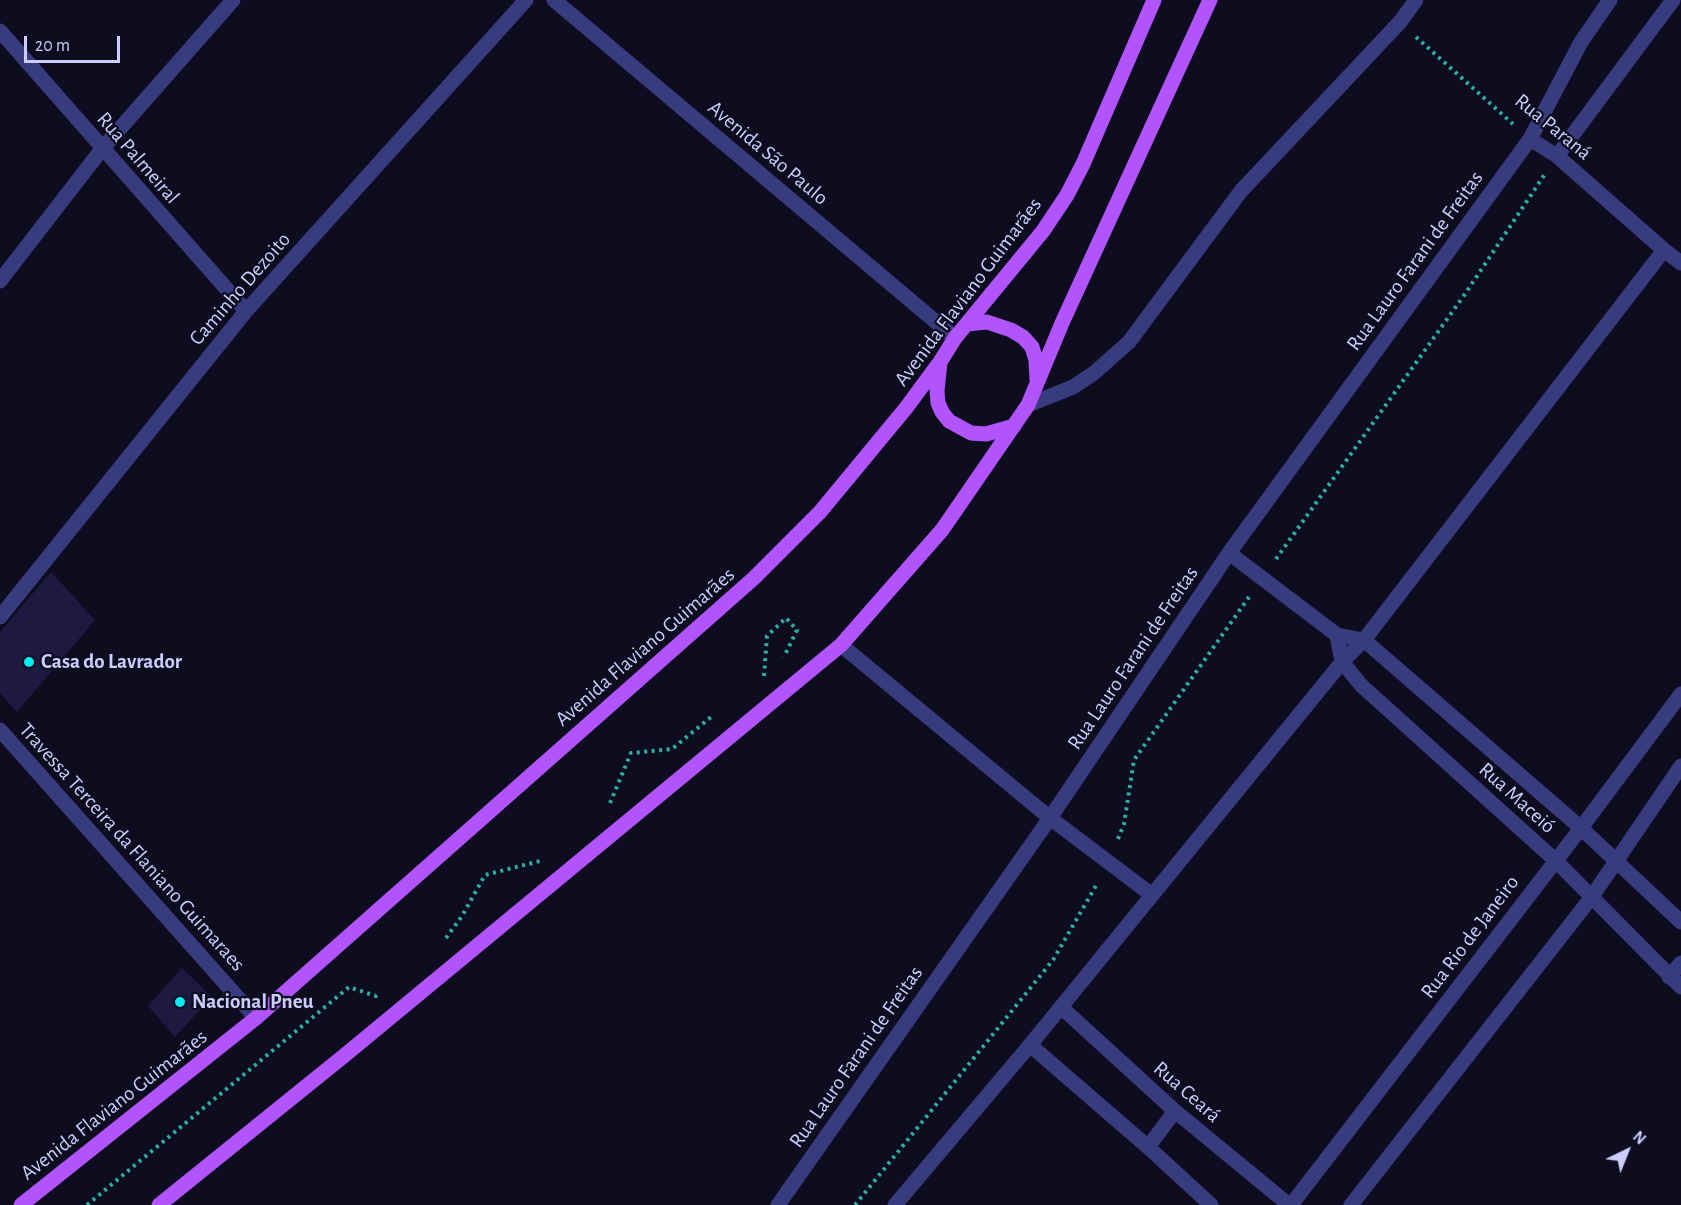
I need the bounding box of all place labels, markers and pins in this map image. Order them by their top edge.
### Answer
place label: Casa do Lavrador [41,649,182,675]
marker: Casa do Lavrador [22,655,36,669]
place label: Nacional Pneu [192,989,314,1015]
marker: Nacional Pneu [173,995,187,1009]

